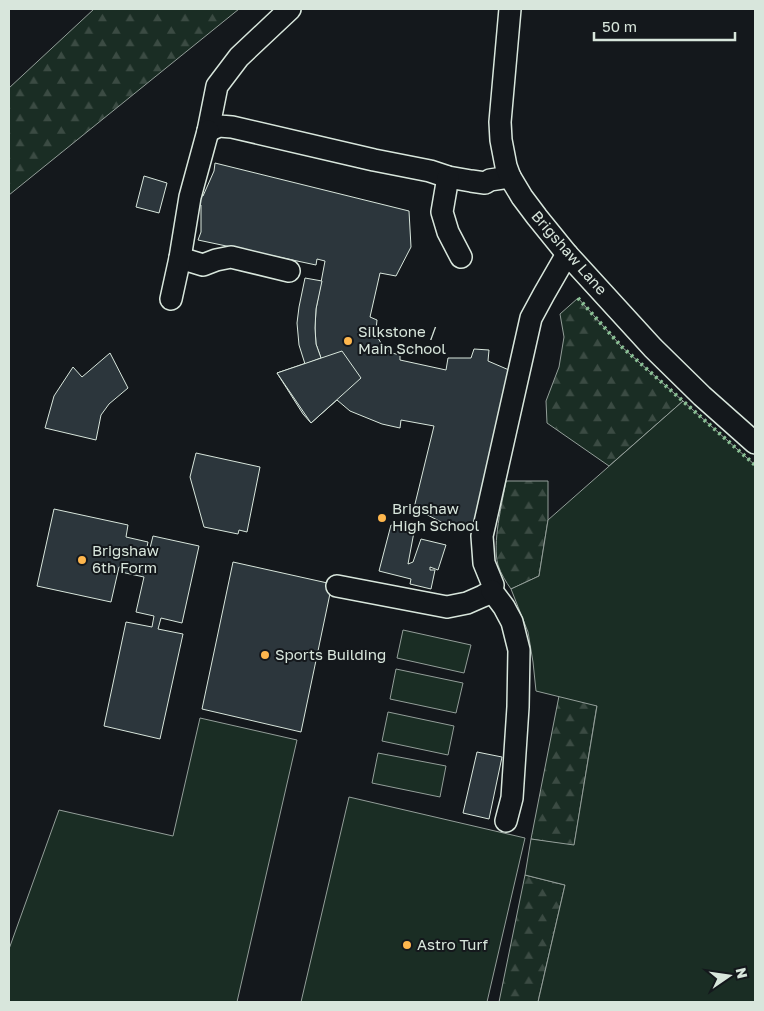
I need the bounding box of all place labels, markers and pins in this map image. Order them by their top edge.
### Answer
place label: Silkstone / Main School [358,322,446,357]
marker: Silkstone / Main School [342,335,354,347]
place label: Brigshaw High School [392,499,480,534]
marker: Brigshaw High School [376,512,388,524]
place label: Brigshaw 6th Form [92,541,159,576]
marker: Brigshaw 6th Form [76,554,88,566]
place label: Sports Building [275,645,386,663]
marker: Sports Building [259,649,271,661]
place label: Astro Turf [417,935,489,953]
marker: Astro Turf [401,939,413,951]

